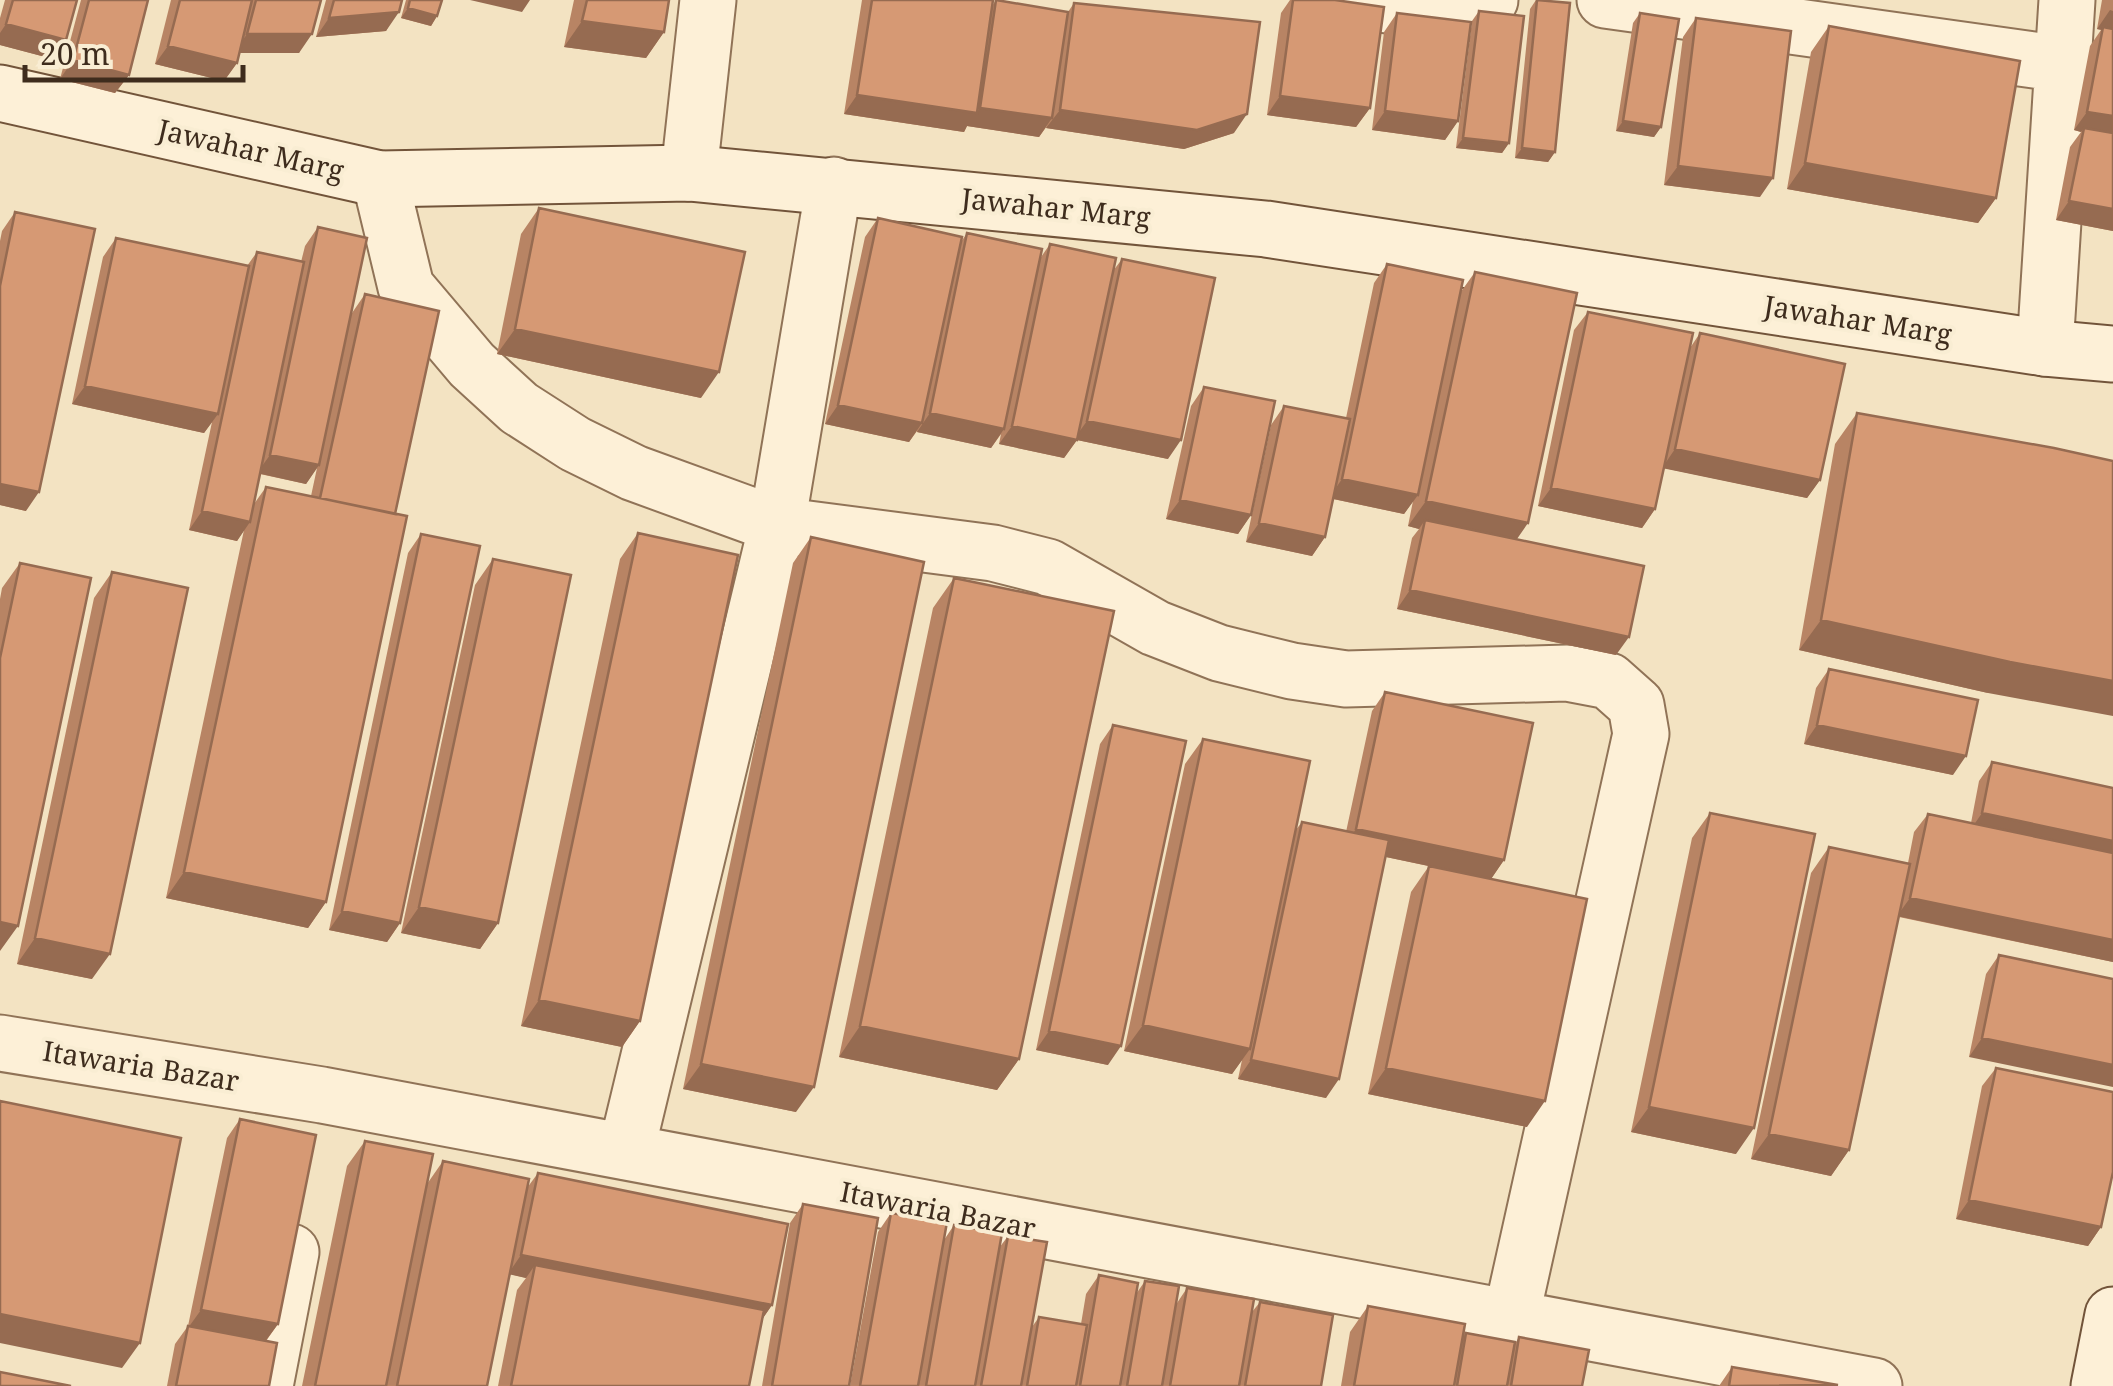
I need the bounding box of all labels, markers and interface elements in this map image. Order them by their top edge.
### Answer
scale bar [25,20,242,82]
text: 20 m [40,33,110,74]
street label: Jawahar Marg [153,109,348,189]
street label: Jawahar Marg [959,178,1153,236]
street label: Jawahar Marg [1760,285,1955,353]
street label: Itawaria Bazar [40,1031,242,1099]
street label: Itawaria Bazar [837,1171,1039,1247]

